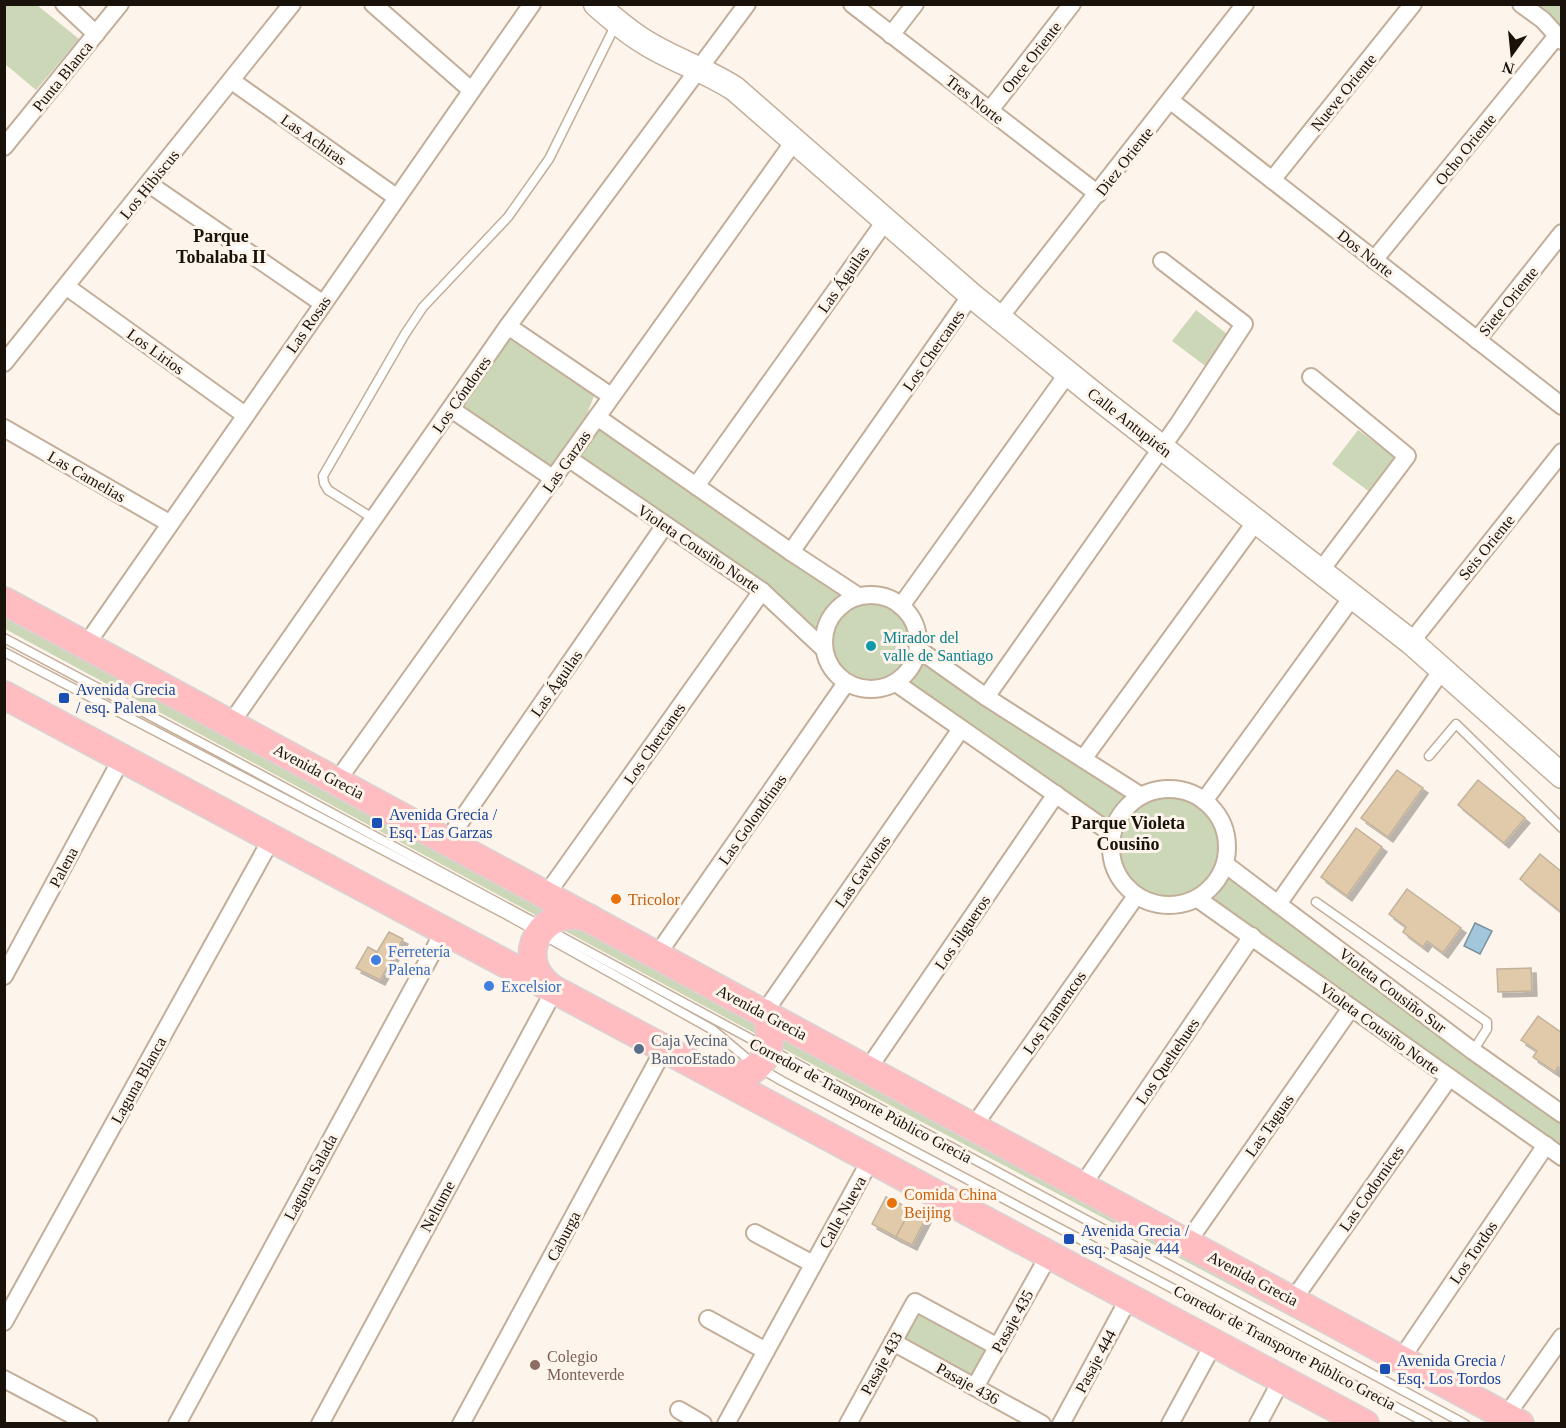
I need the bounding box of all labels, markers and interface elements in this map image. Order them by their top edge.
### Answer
street label: Once Oriente [998,18,1064,96]
north arrow [1482,24,1542,84]
street label: Punta Blanca [29,38,96,115]
street label: Nueve Oriente [1307,51,1379,134]
text: N [1500,58,1516,78]
street label: Tres Norte [943,72,1007,127]
street label: Ocho Oriente [1432,110,1499,188]
street label: Las Achiras [278,111,350,168]
street label: Diez Oriente [1092,124,1156,199]
street label: Los Hibiscus [116,146,182,222]
district label: Parque Tobalaba II [176,226,266,267]
street label: Dos Norte [1334,226,1397,280]
street label: Las Águilas [814,242,873,316]
street label: Siete Oriente [1475,263,1541,339]
street label: Las Rosas [283,293,334,356]
street label: Los Chercanes [899,307,968,394]
street label: Los Lirios [124,325,187,378]
street label: Los Cóndores [429,353,494,436]
street label: Calle Antupirén [1084,384,1175,461]
street label: Las Garzas [539,427,594,495]
street label: Las Camelias [45,447,129,505]
street label: Violeta Cousiño Norte [634,501,763,596]
street label: Seis Oriente [1455,511,1518,583]
place label: Mirador del valle de Santiago [883,629,993,665]
marker: Mirador del valle de Santiago [864,639,878,653]
street label: Las Águilas [527,646,586,720]
place label: Avenida Grecia / esq. Palena [76,681,176,717]
marker: Avenida Grecia / esq. Palena [57,691,71,705]
street label: Los Chercanes [620,700,689,787]
street label: Avenida Grecia [271,741,367,802]
street label: Las Golondrinas [715,771,790,868]
place label: Avenida Grecia / Esq. Las Garzas [389,806,498,842]
district label: Parque Violeta Cousiño [1071,813,1185,854]
marker: Avenida Grecia / Esq. Las Garzas [370,816,384,830]
street label: Las Gaviotas [831,832,893,911]
street label: Palena [46,844,81,890]
place label: Tricolor [628,891,681,908]
marker: Tricolor [609,892,623,906]
street label: Los Jilgueros [931,892,994,973]
place label: Ferretería Palena [388,943,450,978]
street label: Violeta Cousiño Sur [1336,945,1450,1037]
marker: Ferretería Palena [369,953,383,967]
street label: Los Flamencos [1020,968,1089,1057]
place label: Excelsior [501,978,562,995]
marker: Excelsior [482,979,496,993]
street label: Violeta Cousiño Norte [1316,979,1443,1078]
street label: Avenida Grecia [714,982,810,1043]
street label: Los Queltehues [1132,1015,1202,1107]
place label: Caja Vecina BancoEstado [651,1032,735,1067]
street label: Laguna Blanca [108,1034,170,1127]
street label: Corredor de Transporte Público Grecia [746,1035,975,1167]
marker: Caja Vecina BancoEstado [632,1042,646,1056]
street label: Las Taguas [1242,1091,1298,1160]
street label: Laguna Salada [281,1131,341,1223]
street label: Las Codornices [1336,1142,1407,1234]
street label: Calle Nueva [816,1173,869,1251]
street label: Neltume [417,1178,458,1235]
place label: Comida China Beijing [904,1186,997,1222]
marker: Comida China Beijing [885,1196,899,1210]
street label: Caburga [543,1208,584,1264]
street label: Los Tordos [1446,1218,1501,1287]
place label: Avenida Grecia / esq. Pasaje 444 [1081,1222,1190,1258]
marker: Avenida Grecia / esq. Pasaje 444 [1062,1232,1076,1246]
street label: Avenida Grecia [1205,1248,1301,1309]
street label: Corredor de Transporte Público Grecia [1170,1282,1399,1414]
street label: Pasaje 435 [988,1287,1037,1356]
street label: Pasaje 444 [1072,1327,1120,1396]
street label: Pasaje 433 [857,1329,906,1398]
place label: Colegio Monteverde [547,1348,624,1383]
place label: Avenida Grecia / Esq. Los Tordos [1397,1352,1506,1388]
marker: Colegio Monteverde [528,1358,542,1372]
street label: Pasaje 436 [933,1359,1002,1408]
marker: Avenida Grecia / Esq. Los Tordos [1378,1362,1392,1376]

